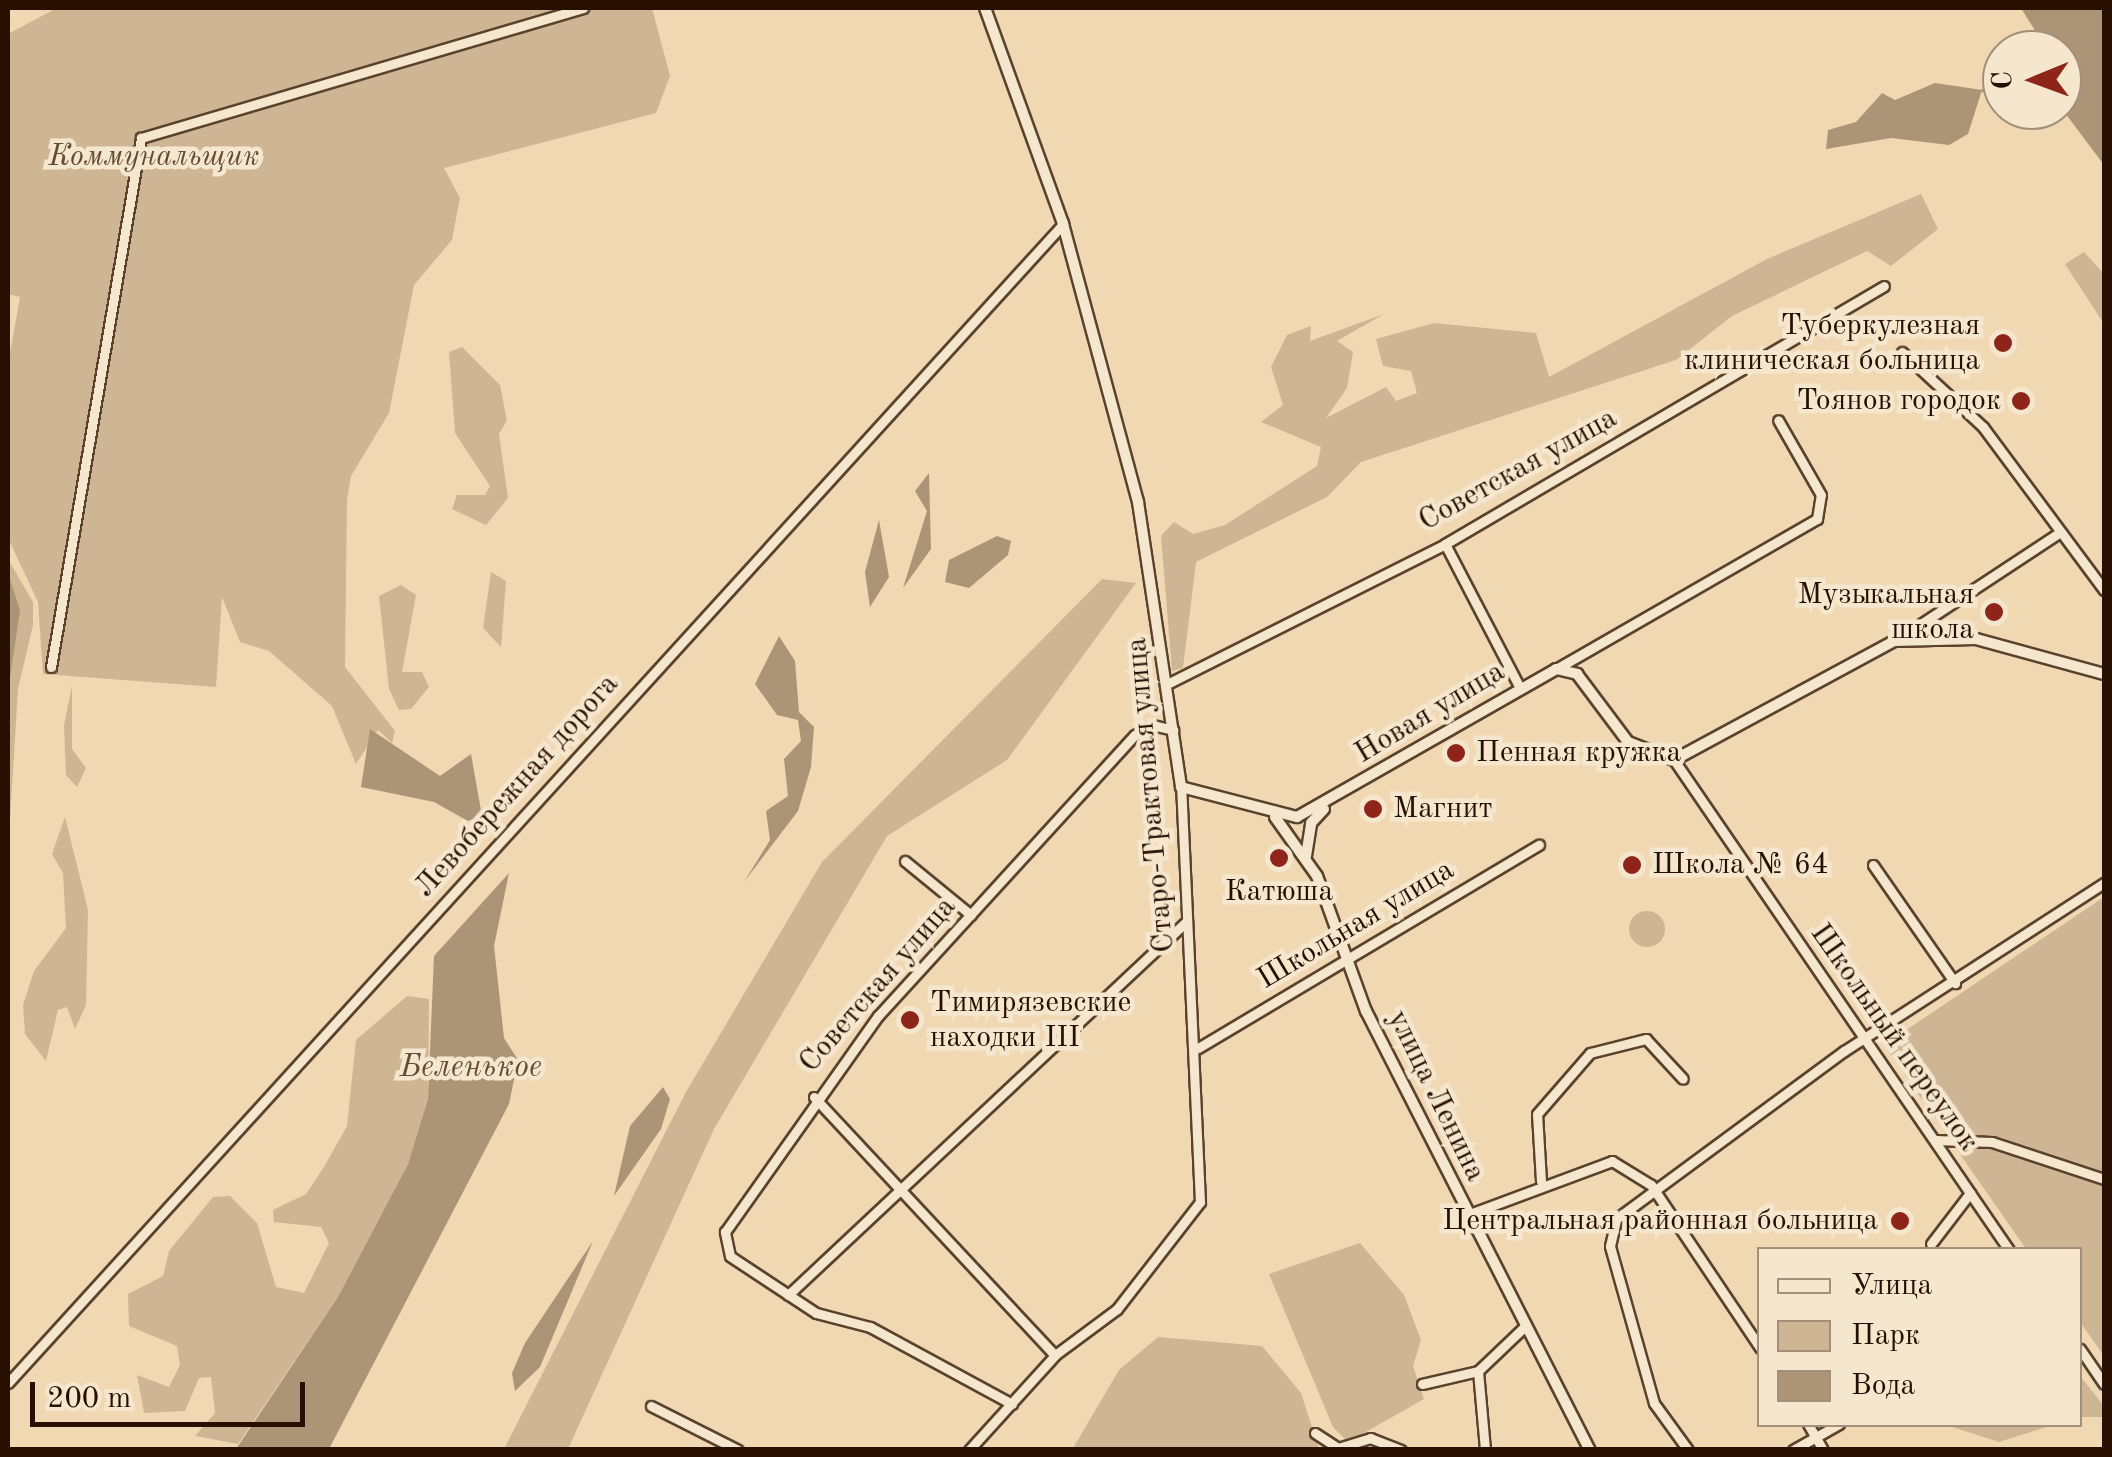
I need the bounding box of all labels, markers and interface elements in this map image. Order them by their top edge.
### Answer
north arrow [1982,30,2082,130]
text: С [1990,71,2018,90]
park label: Коммунальщик [49,139,259,175]
place label: Туберкулезная клиническая больница [1684,308,1980,378]
marker: Туберкулезная клиническая больница [1990,330,2016,356]
place label: Тоянов городок [1796,383,2001,419]
marker: Тоянов городок [2010,390,2032,412]
street label: Советская улица [1413,401,1623,539]
place label: Музыкальная школа [1797,577,1974,648]
marker: Музыкальная школа [1983,601,2005,623]
street label: Старо-Трактовая улица [1119,636,1183,954]
street label: Новая улица [1349,654,1511,772]
street label: Левобережная дорога [407,667,627,905]
place label: Пенная кружка [1476,735,1681,771]
marker: Пенная кружка [1445,742,1467,764]
place label: Магнит [1393,791,1493,827]
marker: Магнит [1362,798,1384,820]
marker: Катюша [1268,847,1290,869]
place label: Школа № 64 [1652,847,1829,883]
street label: Школьная улица [1251,852,1461,998]
marker: Школа № 64 [1621,854,1643,876]
place label: Катюша [1225,874,1333,910]
street label: Советская улица [792,890,964,1080]
street label: Школьный переулок [1802,917,1986,1159]
place label: Тимирязевские находки III [930,985,1131,1056]
street label: улица Ленина [1379,1004,1493,1188]
marker: Тимирязевские находки III [899,1009,921,1031]
water label: Беленькое [400,1049,542,1087]
place label: Центральная районная больница [1442,1203,1878,1239]
marker: Центральная районная больница [1887,1208,1913,1234]
legend [1757,1247,2082,1427]
text: Улица [1851,1271,1932,1301]
text: Парк [1851,1321,1920,1351]
scale bar [35,1362,310,1424]
text: Вода [1851,1371,1915,1401]
text: 200 m [47,1384,131,1414]

